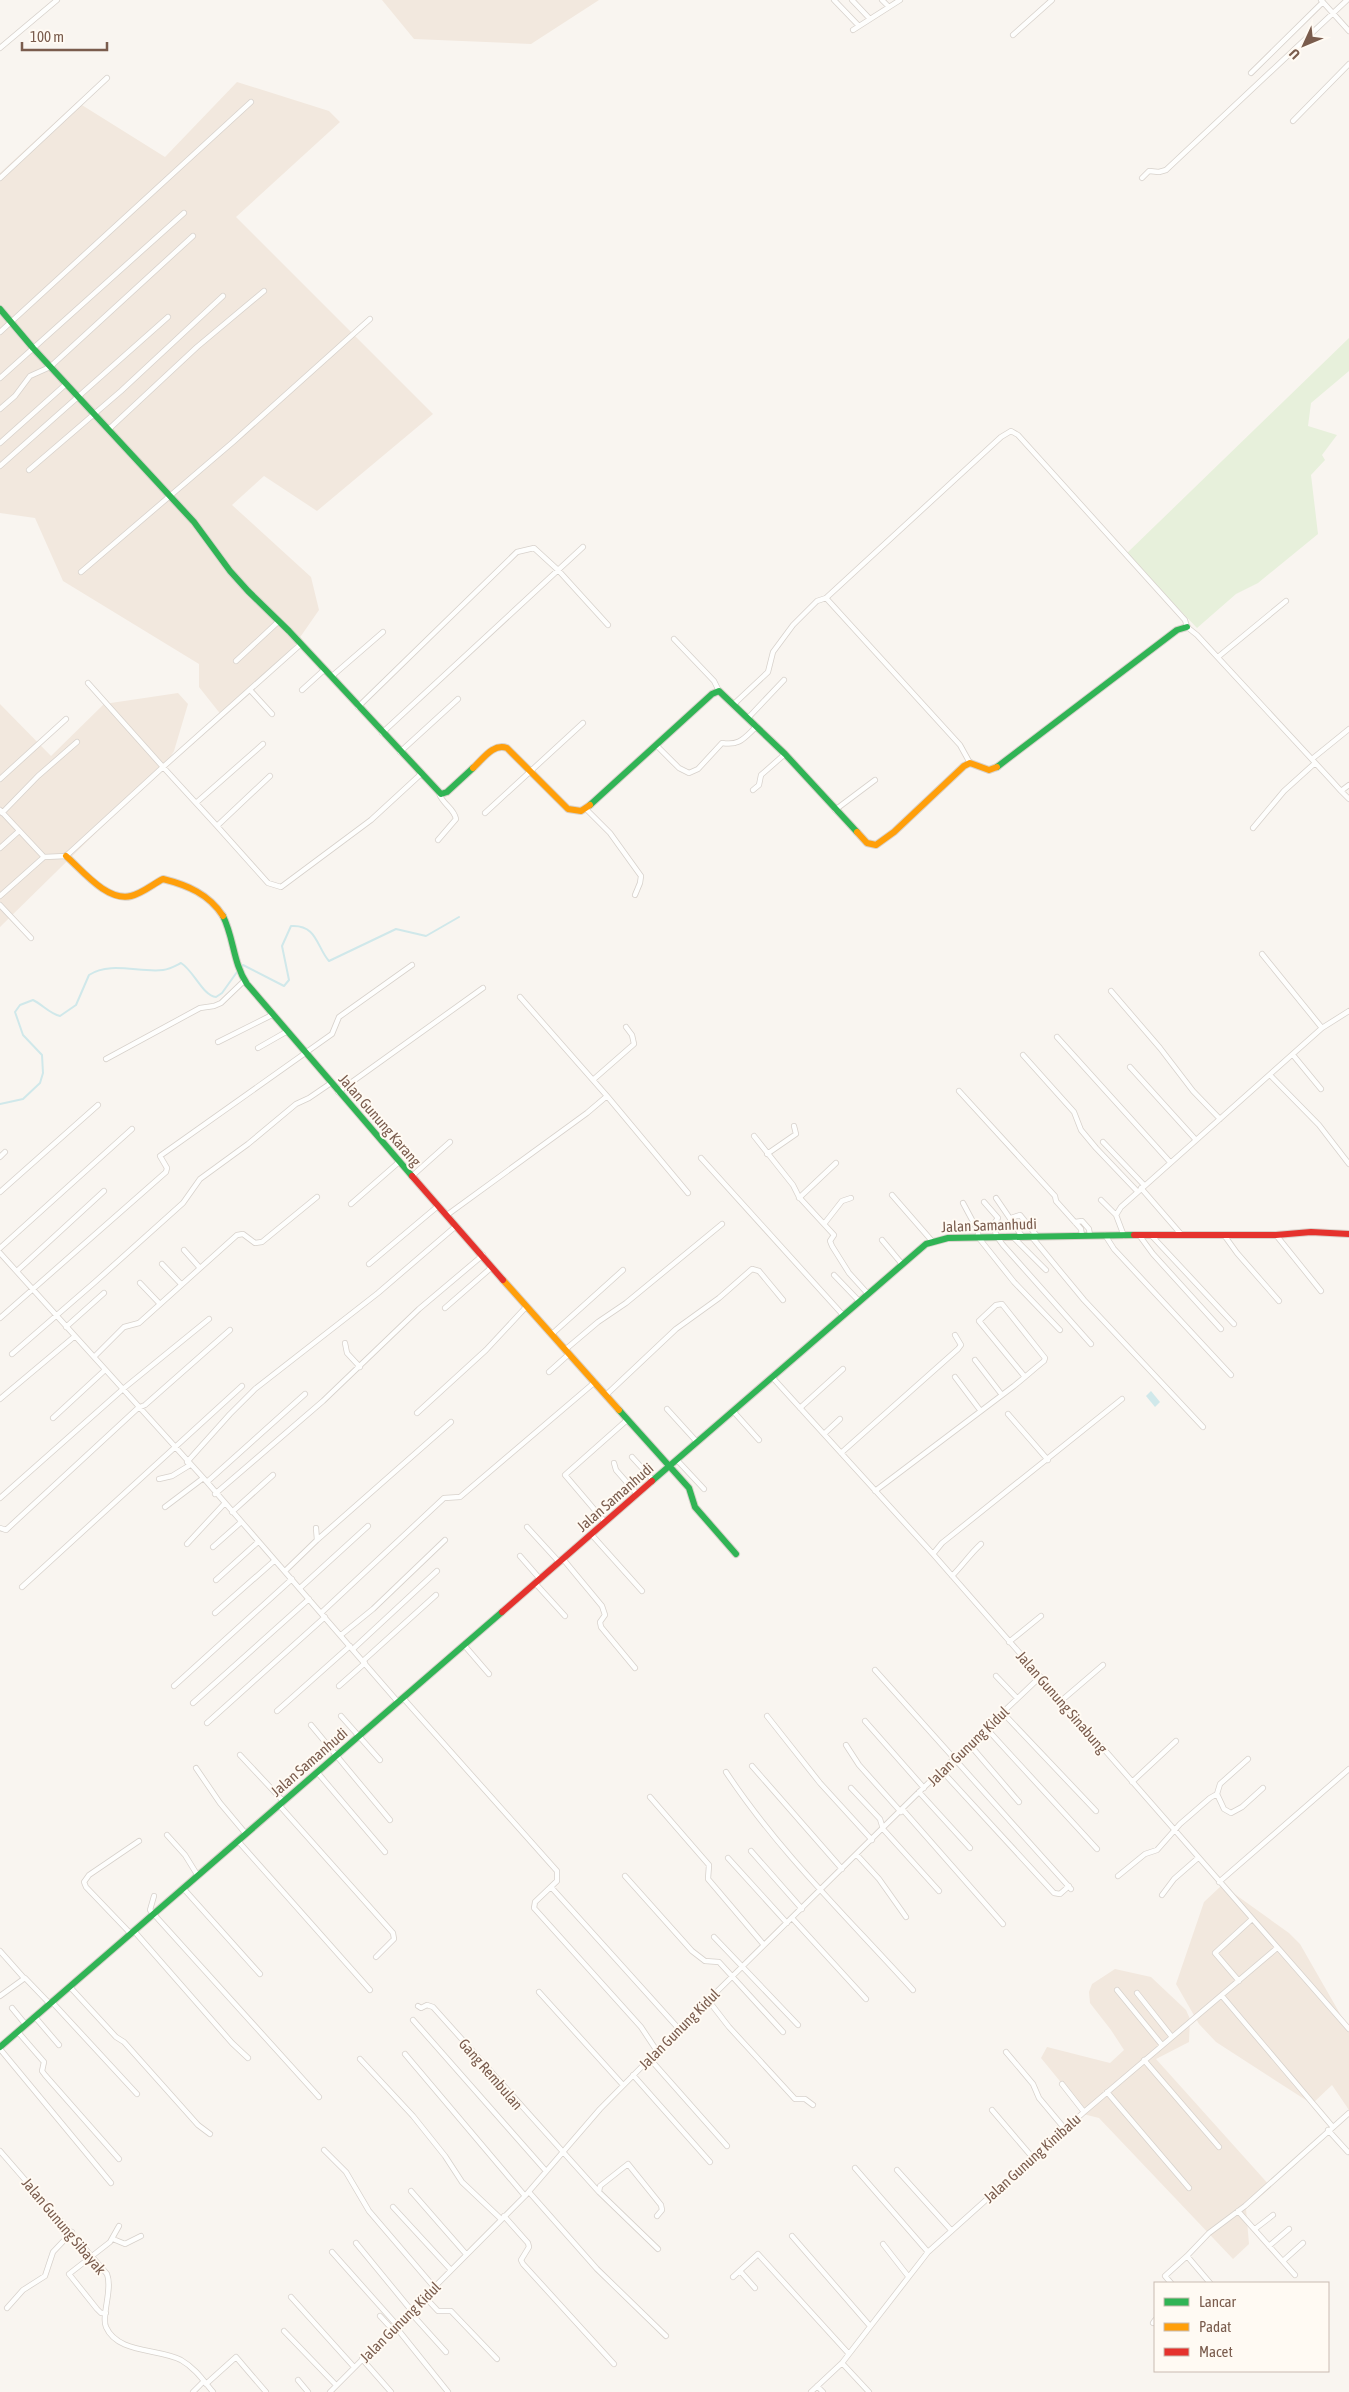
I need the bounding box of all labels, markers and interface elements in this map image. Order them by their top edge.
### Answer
scale bar [22,20,108,52]
north arrow [1279,20,1329,70]
text: 100 m [30,28,64,45]
text: U [1286,46,1303,63]
street label: Jalan Gunung Karang [335,1070,425,1170]
street label: Jalan Samanhudi [941,1215,1037,1235]
street label: Jalan Samanhudi [573,1459,657,1535]
street label: Jalan Gunung Sinabung [1013,1648,1111,1757]
street label: Jalan Gunung Kidul [924,1703,1012,1789]
street label: Jalan Samanhudi [267,1724,351,1800]
street label: Jalan Gunung Kidul [635,1985,723,2073]
street label: Gang Rembulan [456,2035,526,2113]
street label: Jalan Gunung Kinibalu [980,2110,1084,2206]
street label: Jalan Gunung Sibayak [19,2174,110,2278]
street label: Jalan Gunung Kidul [356,2278,444,2366]
legend [1154,2282,1329,2372]
text: Lancar [1199,2293,1237,2310]
text: Padat [1199,2318,1231,2335]
text: Macet [1199,2343,1233,2360]

